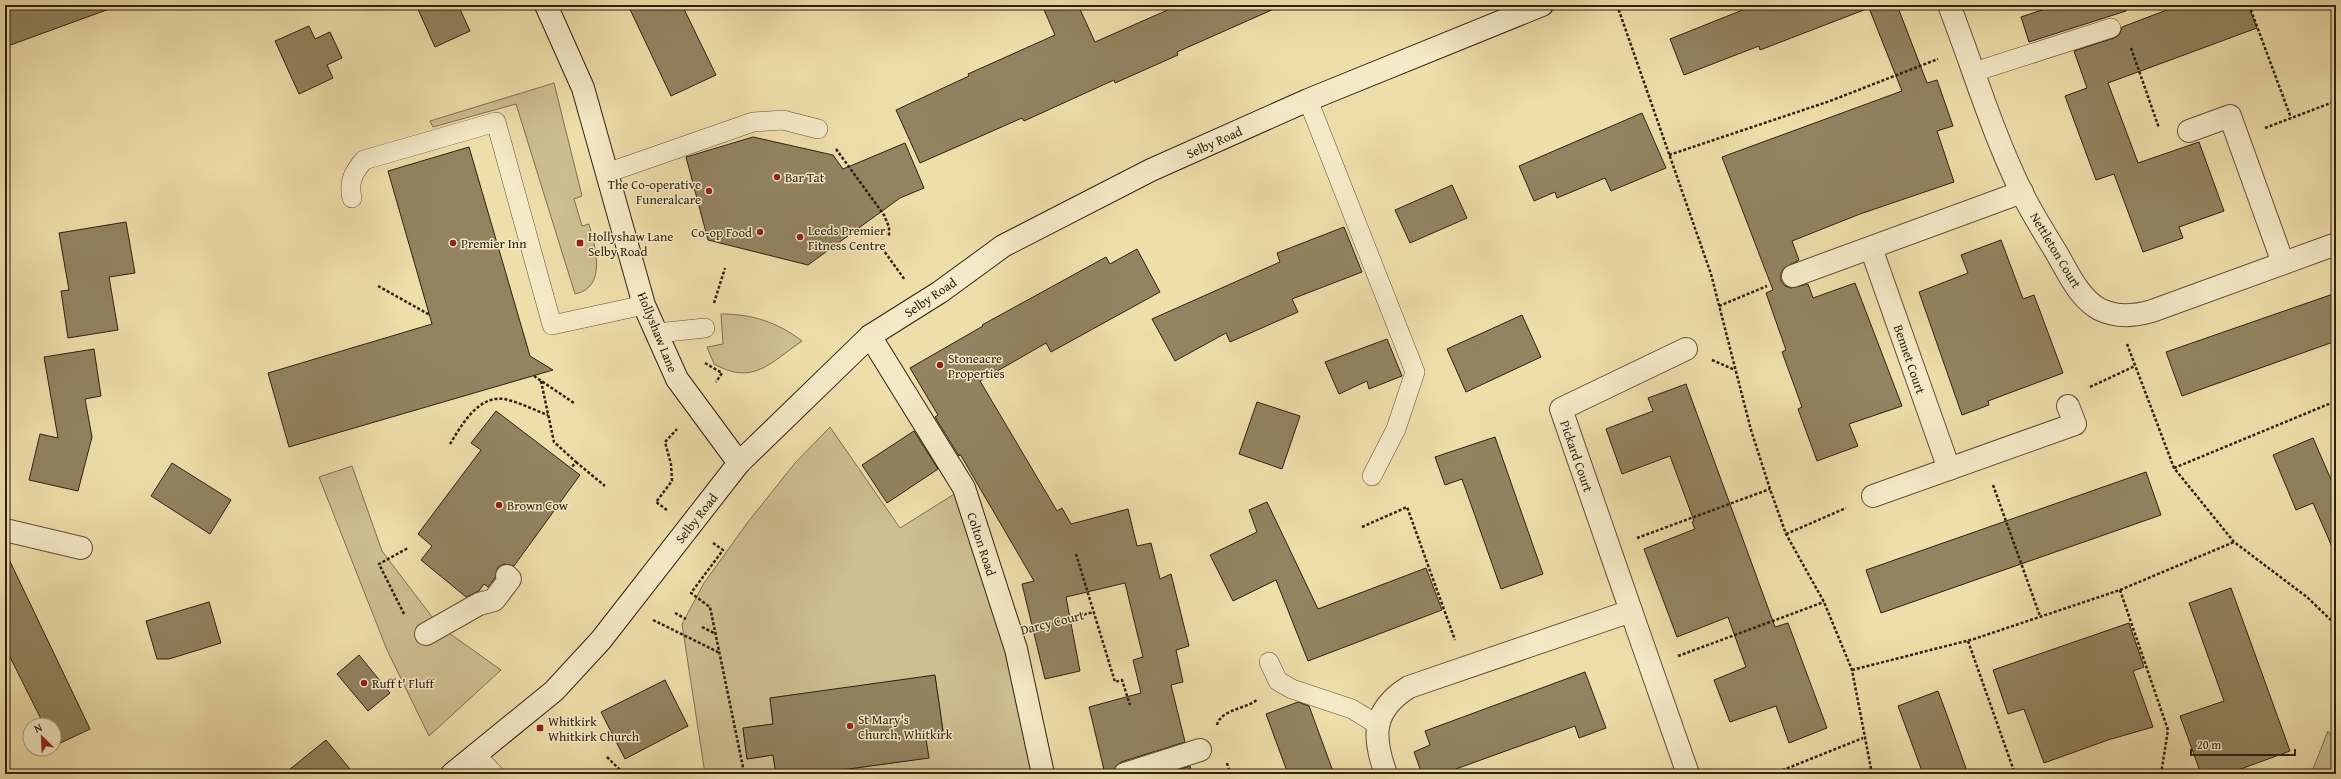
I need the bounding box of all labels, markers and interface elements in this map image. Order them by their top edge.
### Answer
street label: Selby Road [1183,122,1245,163]
place label: Bar Tat [785,168,825,187]
marker: Bar Tat [772,172,782,182]
place label: The Co-operative Funeralcare [608,175,701,209]
marker: The Co-operative Funeralcare [704,186,714,196]
street label: Nettleton Court [2025,209,2086,292]
place label: Leeds Premier Fitness Centre [808,221,886,255]
place label: Co-op Food [691,223,752,242]
place label: Hollyshaw Lane Selby Road [588,227,673,261]
marker: Co-op Food [755,227,765,237]
marker: Leeds Premier Fitness Centre [795,232,805,242]
place label: Premier Inn [461,234,527,253]
marker: Premier Inn [448,238,458,248]
marker: Hollyshaw Lane Selby Road [575,238,585,248]
street label: Selby Road [900,273,960,322]
street label: Hollyshaw Lane [633,289,682,375]
street label: Bennet Court [1889,322,1930,397]
place label: Stoneacre Properties [948,349,1005,383]
marker: Stoneacre Properties [935,360,945,370]
street label: Pickard Court [1555,418,1598,495]
street label: Selby Road [671,489,722,548]
place label: Brown Cow [507,496,569,515]
marker: Brown Cow [494,500,504,510]
street label: Colton Road [962,510,1001,579]
street label: Darcy Court [1018,605,1086,640]
place label: Ruff t' Fluff [372,674,436,693]
marker: Ruff t' Fluff [359,678,369,688]
place label: St Mary's Church, Whitkirk [858,710,953,744]
place label: Whitkirk Whitkirk Church [548,712,640,746]
north arrow [22,717,62,757]
text: N [31,719,45,737]
marker: St Mary's Church, Whitkirk [845,721,855,731]
marker: Whitkirk Whitkirk Church [535,723,545,733]
scale bar [2191,731,2295,757]
text: 20 m [2197,736,2221,753]

